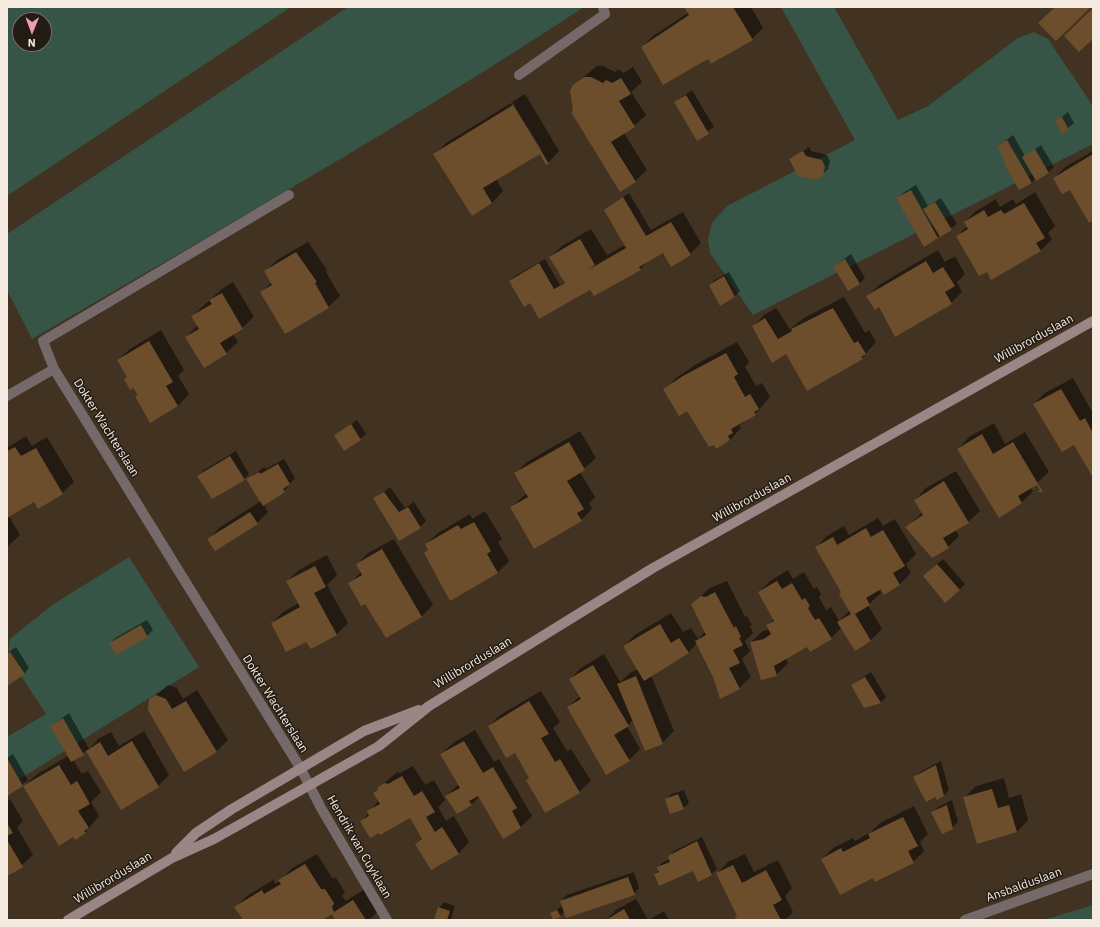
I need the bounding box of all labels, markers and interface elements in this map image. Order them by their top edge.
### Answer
north arrow [12,12,52,52]
text: N [28,36,36,50]
street label: Willibrorduslaan [992,311,1076,367]
street label: Dokter Wachterslaan [70,376,142,480]
street label: Willibrorduslaan [710,470,794,526]
street label: Willibrorduslaan [432,634,514,692]
street label: Dokter Wachterslaan [239,652,311,756]
street label: Hendrik van Cuyklaan [324,793,394,901]
street label: Willibrorduslaan [72,849,154,907]
street label: Ansbalduslaan [984,865,1064,905]

